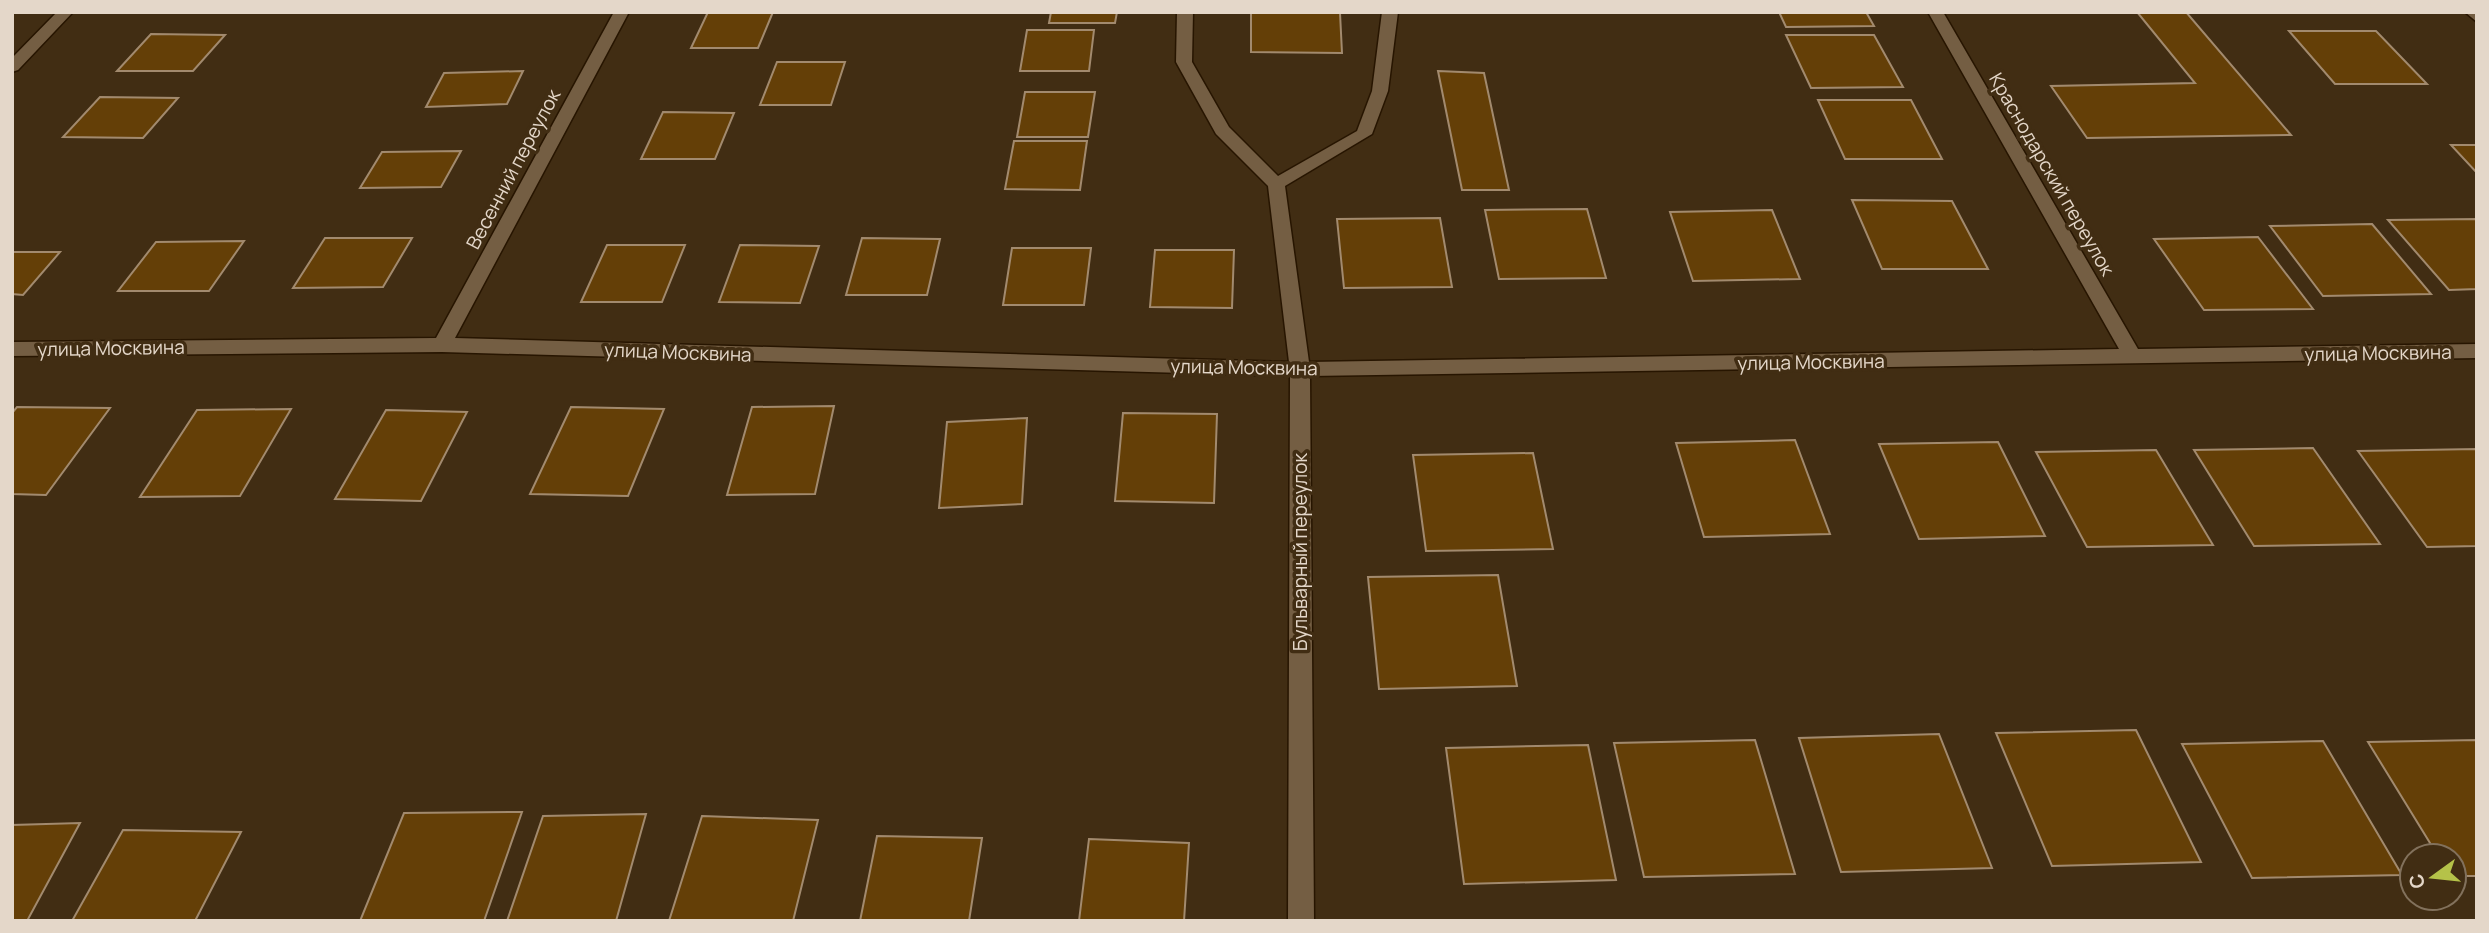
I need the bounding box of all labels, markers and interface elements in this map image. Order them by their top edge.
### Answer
street label: Краснодарский переулок [1983,68,2121,281]
street label: Весенний переулок [460,84,566,253]
street label: улица Москвина [37,334,185,362]
street label: улица Москвина [604,336,752,368]
street label: улица Москвина [2304,339,2452,367]
street label: улица Москвина [1737,348,1885,376]
street label: улица Москвина [1170,353,1318,381]
street label: Бульварный переулок [1287,453,1313,651]
north arrow [2398,842,2468,912]
text: С [2402,871,2431,892]

